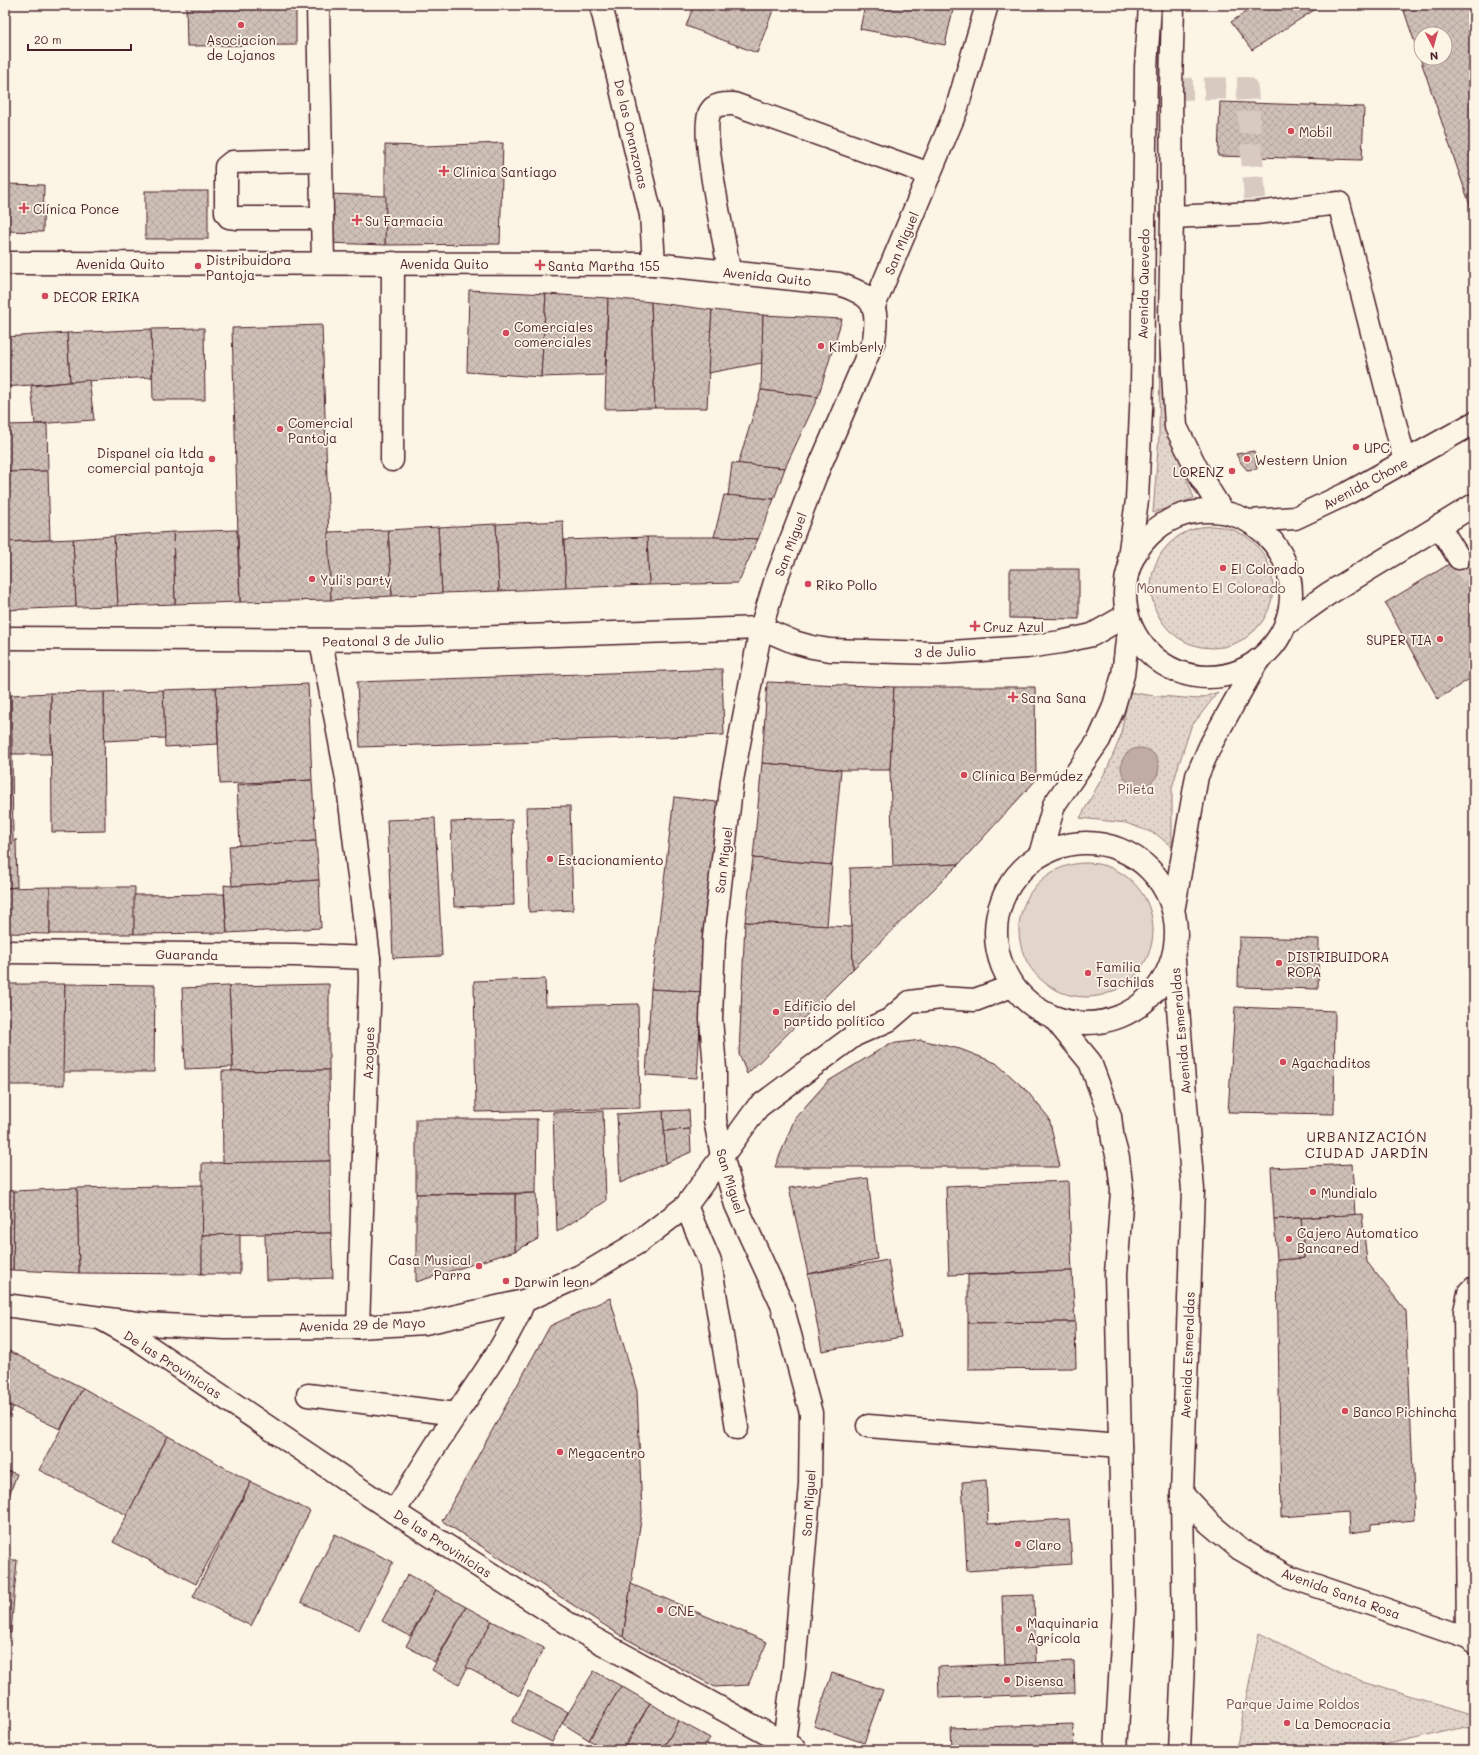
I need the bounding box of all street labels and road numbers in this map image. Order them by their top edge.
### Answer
street label: De las Oranzonas [611,78,653,190]
street label: San Miguel [880,209,922,277]
street label: Avenida Quevedo [1134,228,1152,339]
street label: Avenida Quito [76,255,165,272]
street label: Avenida Quito [400,255,489,272]
street label: Avenida Quito [722,263,812,289]
street label: Avenida Chone [1320,453,1410,513]
street label: San Miguel [770,510,810,578]
street label: Peatonal 3 de Julio [322,630,444,650]
street label: 3 de Julio [914,641,976,661]
street label: San Miguel [710,826,736,894]
street label: Guaranda [155,945,219,963]
street label: Avenida Esmeraldas [1166,967,1194,1095]
street label: Azogues [359,1026,377,1080]
street label: San Miguel [713,1146,749,1216]
street label: Avenida Esmeraldas [1176,1291,1198,1419]
street label: Avenida 29 de Mayo [298,1313,426,1335]
street label: De las Provinicias [121,1326,225,1402]
street label: San Miguel [797,1469,819,1537]
street label: De las Provinicias [391,1505,495,1581]
street label: Avenida Santa Rosa [1279,1564,1403,1622]

